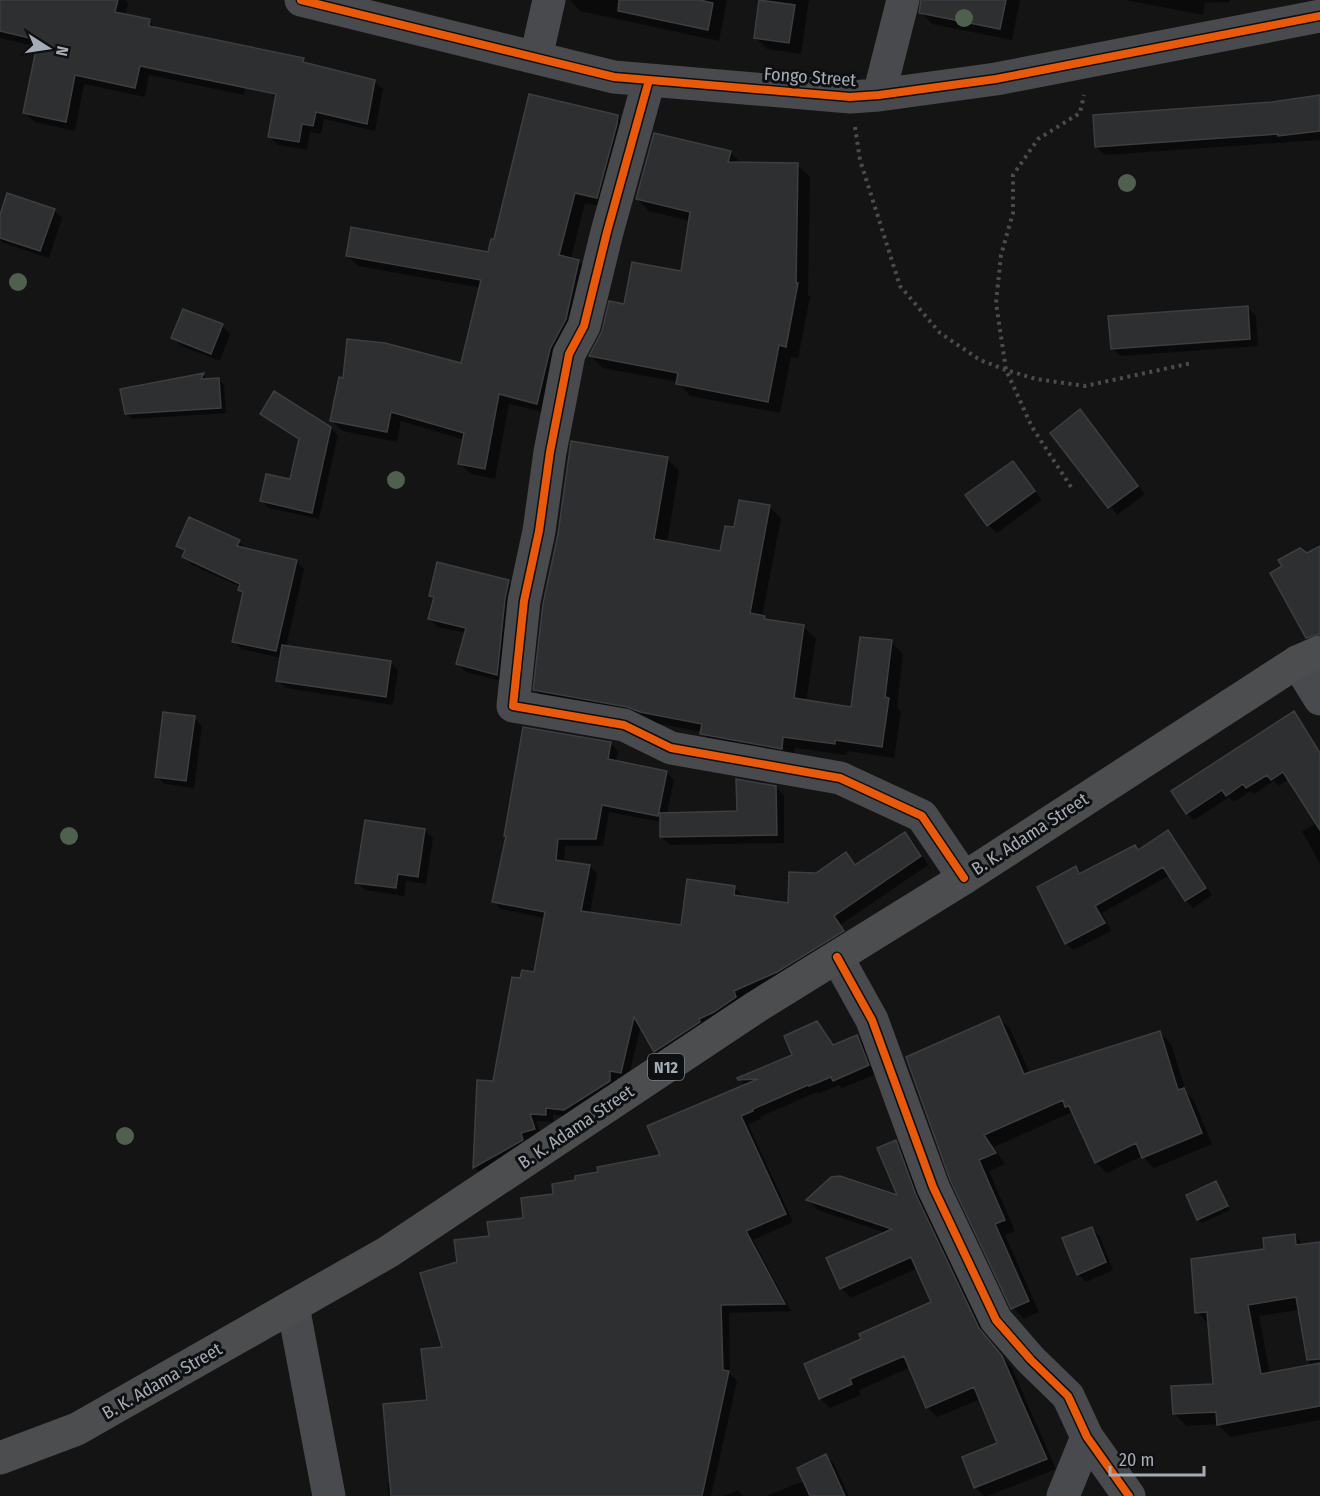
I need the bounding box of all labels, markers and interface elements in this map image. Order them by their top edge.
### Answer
north arrow [18,18,78,78]
text: N [52,44,72,58]
street label: Fongo Street [763,63,857,91]
street label: B. K. Adama Street [968,788,1093,880]
road number: N12 [648,1054,684,1080]
street label: B. K. Adama Street [514,1080,638,1174]
street label: B. K. Adama Street [98,1338,226,1424]
scale bar [1110,1439,1204,1477]
text: 20 m [1119,1449,1154,1471]

